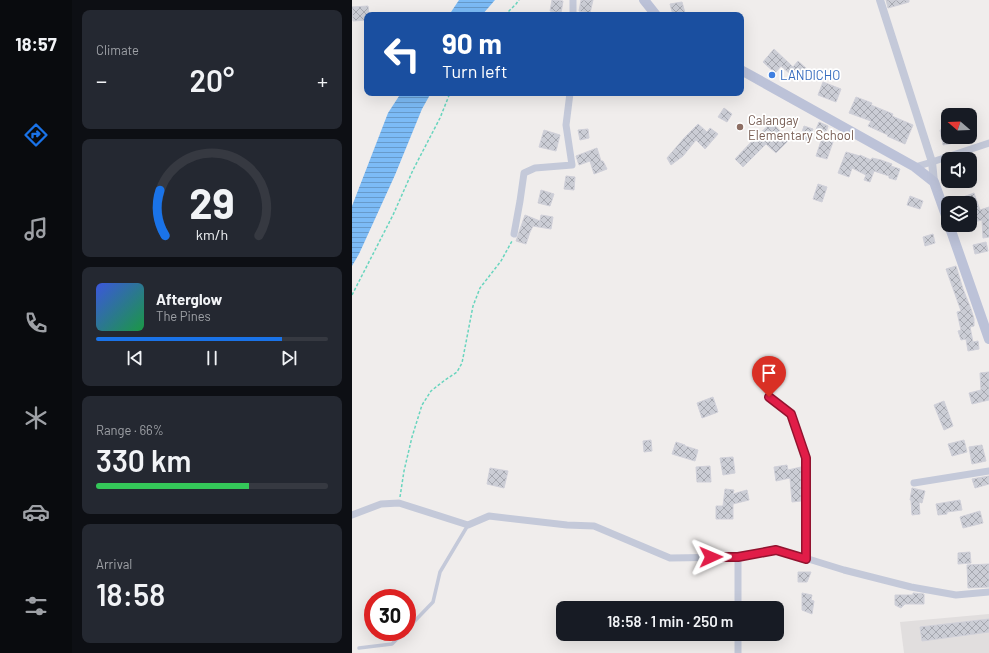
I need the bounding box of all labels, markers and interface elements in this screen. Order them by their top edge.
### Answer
text: 90 m [442,26,502,60]
icon: left [376,28,428,80]
text: 18:57 [15,33,57,55]
text: Climate [96,42,139,58]
text: Turn left [442,60,508,82]
text: 20° [190,62,234,98]
text: − [96,67,107,93]
text: + [317,67,328,93]
place label: LANDICHO [780,67,840,83]
marker: LANDICHO [767,70,777,80]
north arrow [941,108,977,144]
map controls [941,108,977,232]
place label: Calangay Elementary School [748,112,854,143]
icon: directions [22,121,50,149]
marker: Calangay Elementary School [735,122,745,132]
button: sound [941,152,977,188]
text: 29 [189,177,235,227]
button: layers [941,196,977,232]
icon: music [22,215,50,243]
text: km/h [196,225,228,242]
text: Afterglow [156,290,222,308]
text: The Pines [156,308,211,324]
icon: phone [22,309,50,337]
icon: previous [124,347,146,369]
icon: pause [201,347,223,369]
icon: next [278,347,300,369]
pin [752,356,786,397]
icon: arrive [758,362,780,384]
icon: climate [22,404,50,432]
text: Range · 66% [96,422,164,438]
text: 330 km [96,442,191,478]
icon: car [22,498,50,526]
position arrow [690,536,732,578]
text: Arrival [96,556,132,572]
text: 18:58 [96,576,165,612]
speed limit sign: 30 [364,589,416,641]
icon: filters [22,592,50,620]
text: 18:58 · 1 min · 250 m [607,612,733,630]

